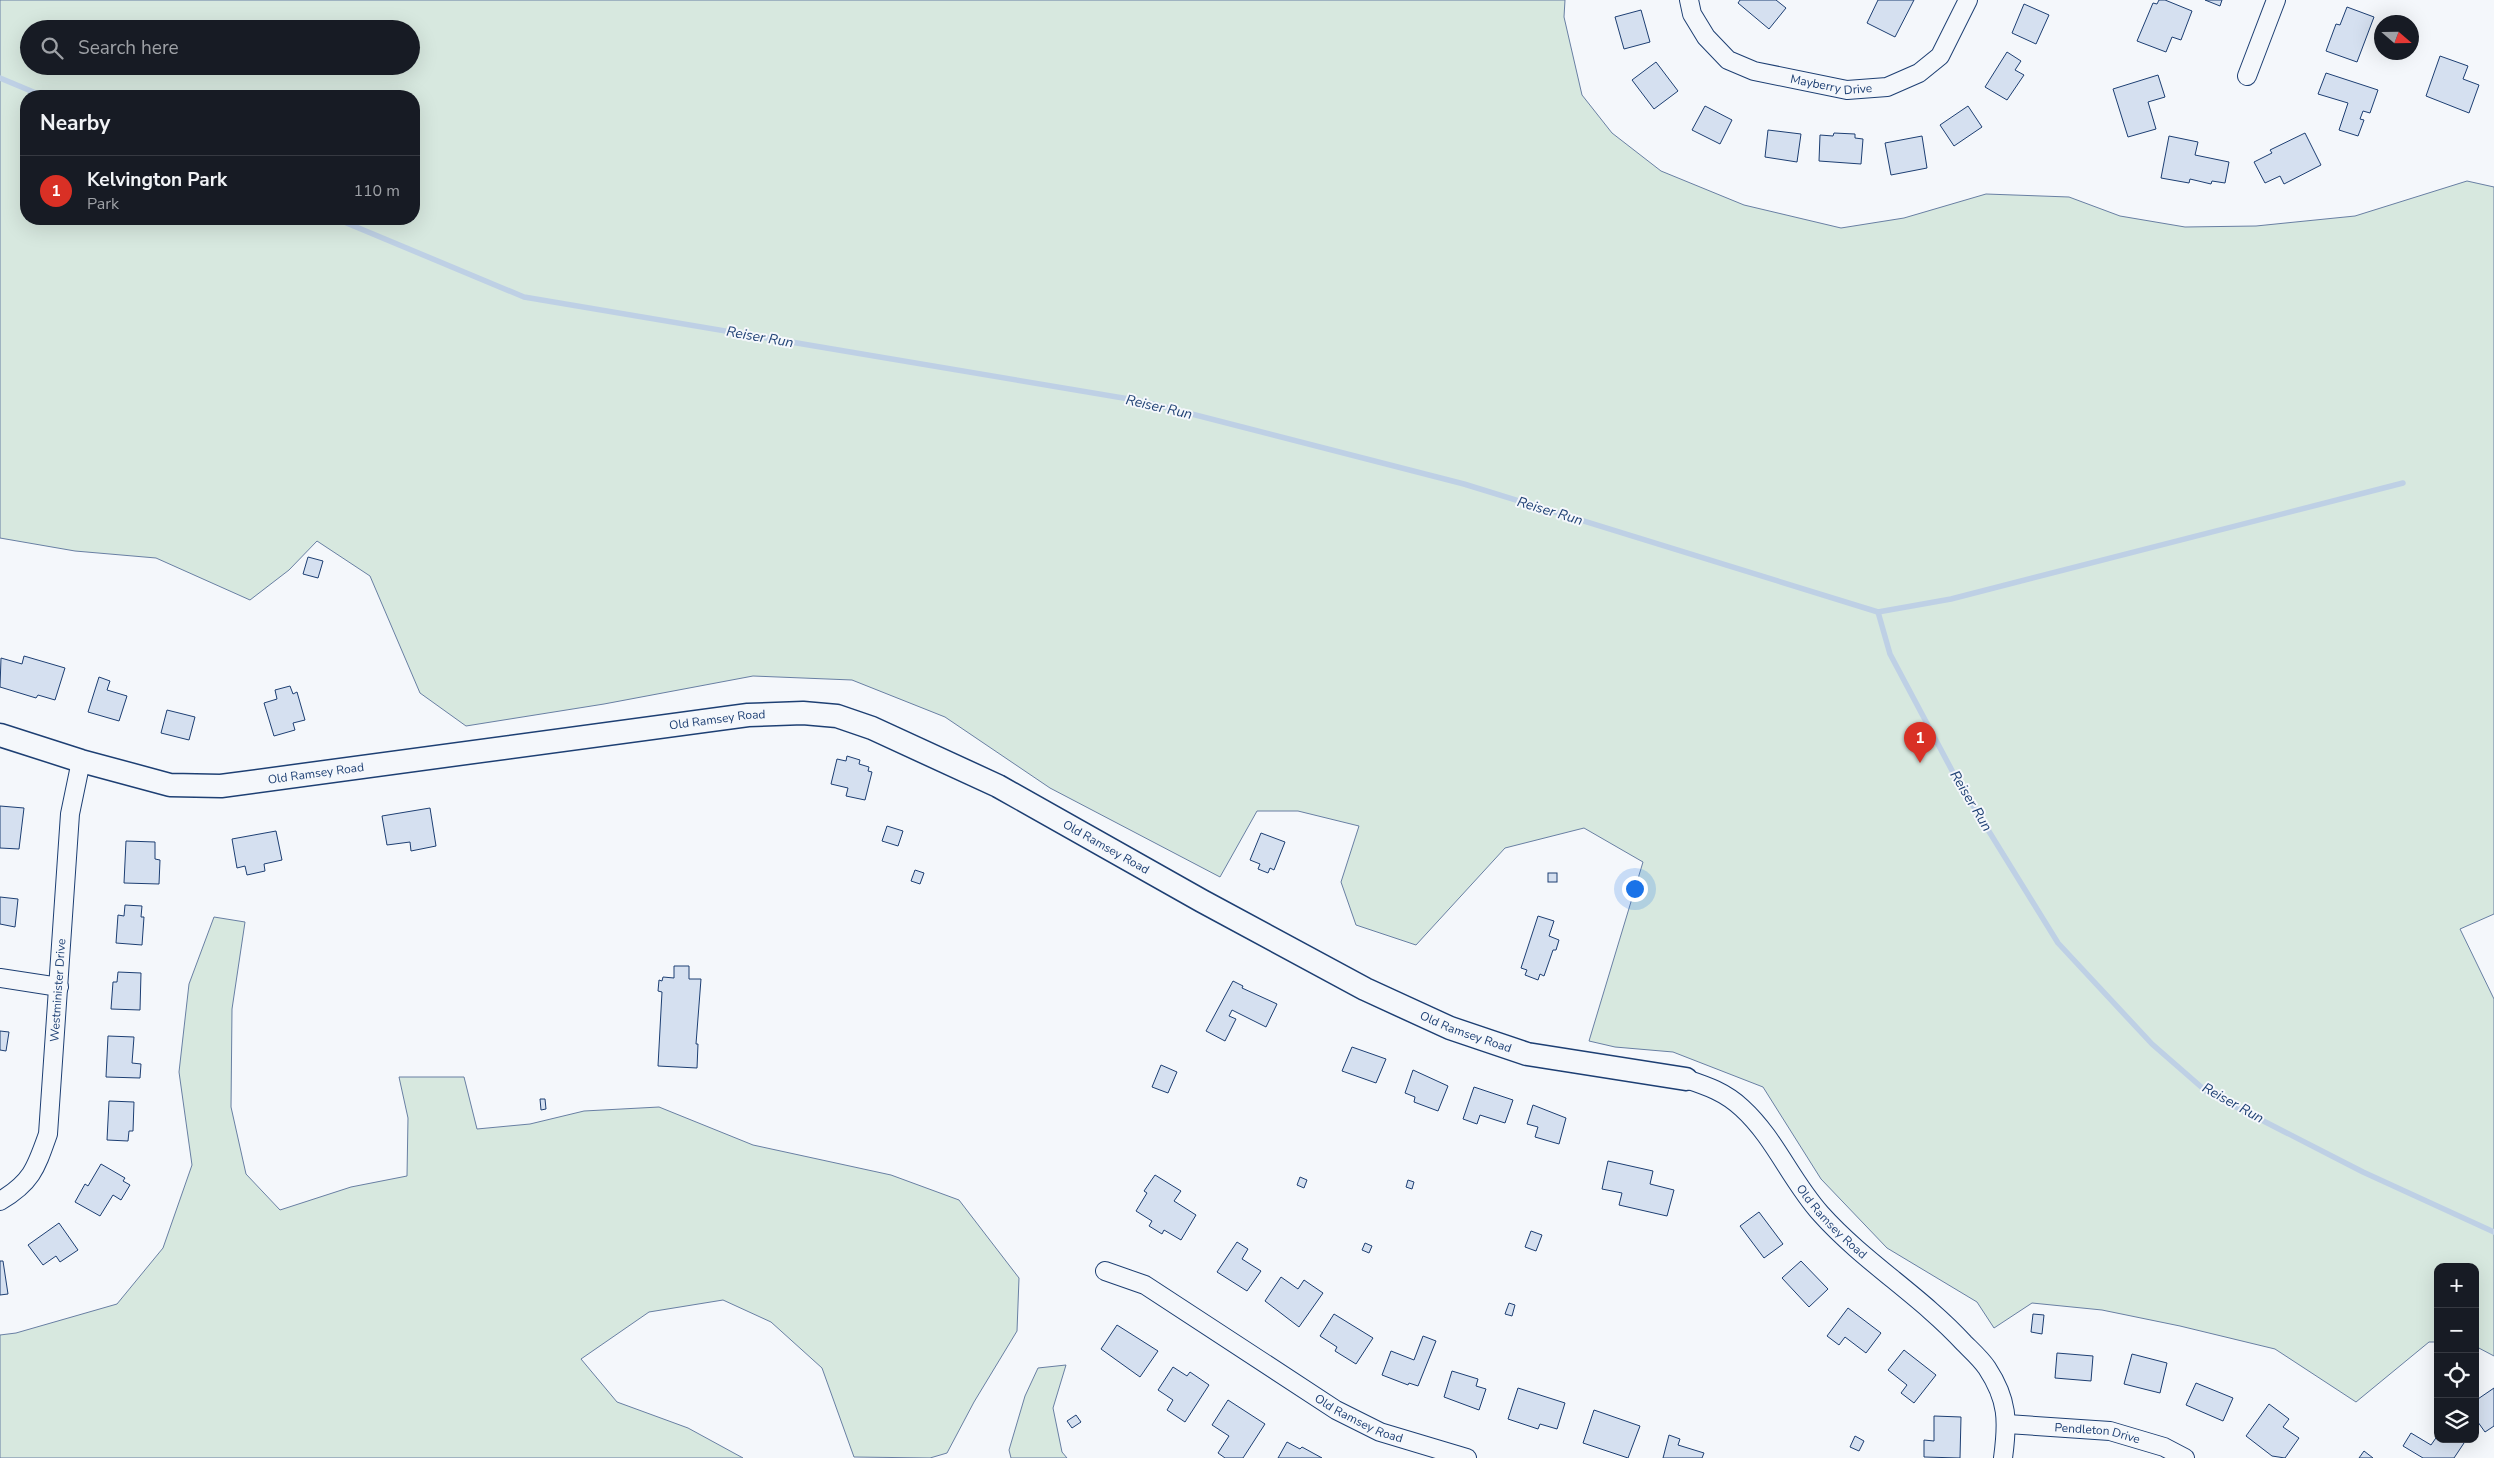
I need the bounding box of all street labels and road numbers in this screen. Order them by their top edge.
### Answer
street label: Mayberry Drive [1789,71,1873,98]
street label: Old Ramsey Road [668,706,766,734]
street label: Old Ramsey Road [267,759,365,788]
street label: Old Ramsey Road [1060,816,1152,878]
street label: Westminister Drive [46,938,69,1043]
street label: Old Ramsey Road [1417,1007,1514,1056]
street label: Old Ramsey Road [1793,1181,1870,1262]
street label: Old Ramsey Road [1311,1390,1405,1446]
street label: Pendleton Drive [2054,1419,2142,1448]

